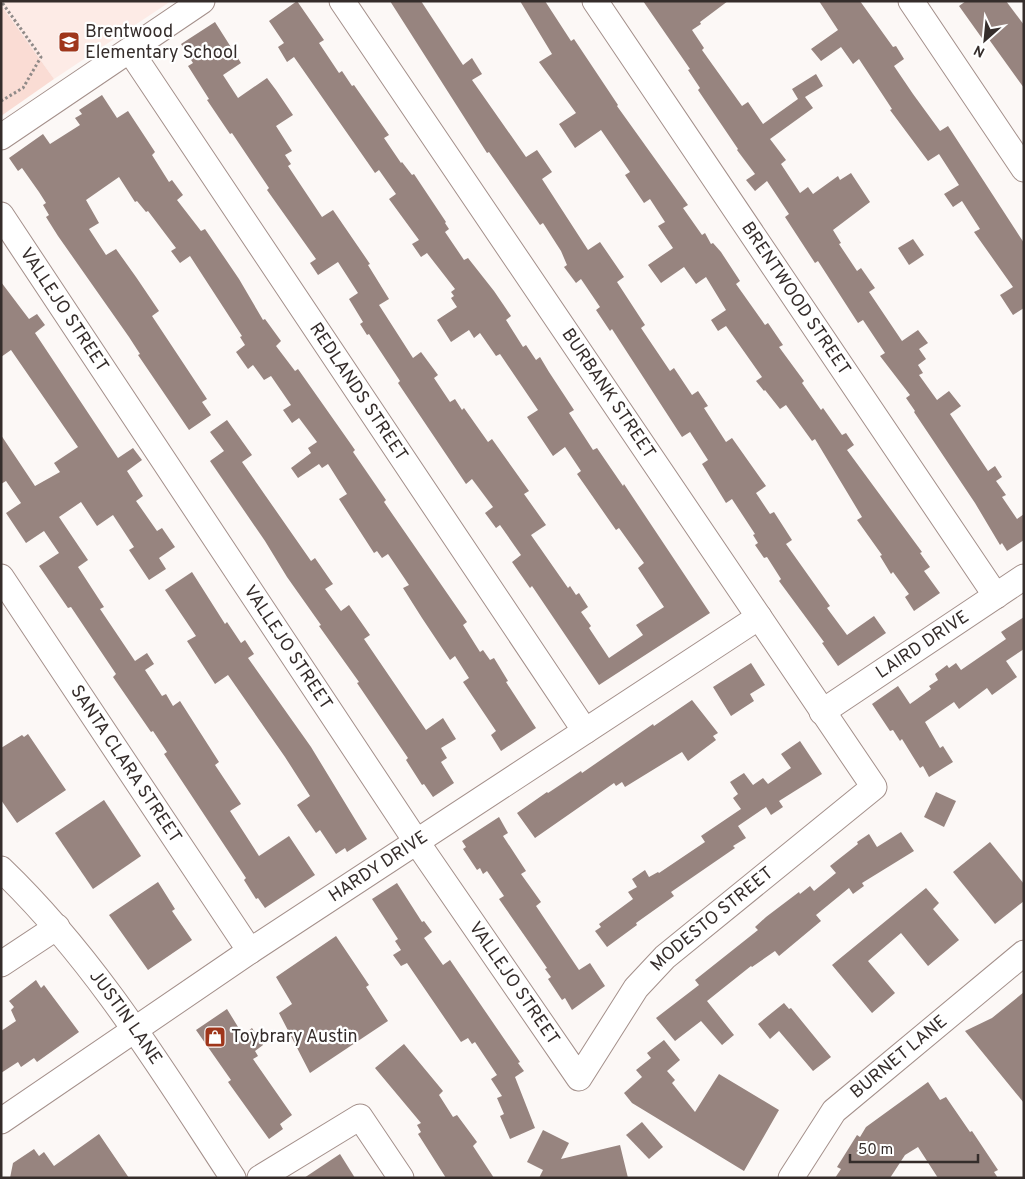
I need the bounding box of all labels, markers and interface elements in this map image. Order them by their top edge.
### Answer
north arrow [960,15,1010,65]
place label: Brentwood Elementary School [85,21,238,65]
school or university icon: Brentwood Elementary School [57,30,81,54]
text: N [971,40,988,60]
street label: BRENTWOOD STREET [736,218,856,380]
street label: VALLEJO STREET [14,243,114,377]
street label: REDLANDS STREET [304,318,413,466]
street label: BURBANK STREET [556,324,660,464]
street label: VALLEJO STREET [238,581,337,714]
street label: LAIRD DRIVE [872,605,974,684]
street label: SANTA CLARA STREET [65,681,186,848]
street label: HARDY DRIVE [324,826,432,908]
street label: MODESTO STREET [646,862,778,977]
street label: VALLEJO STREET [464,917,564,1050]
street label: JUSTIN LANE [84,966,167,1069]
street label: BURNET LANE [846,1010,952,1104]
shop icon: Toybrary Austin [203,1025,227,1049]
place label: Toybrary Austin [231,1026,358,1049]
scale bar [850,1132,978,1164]
text: 50 m [858,1141,893,1160]

